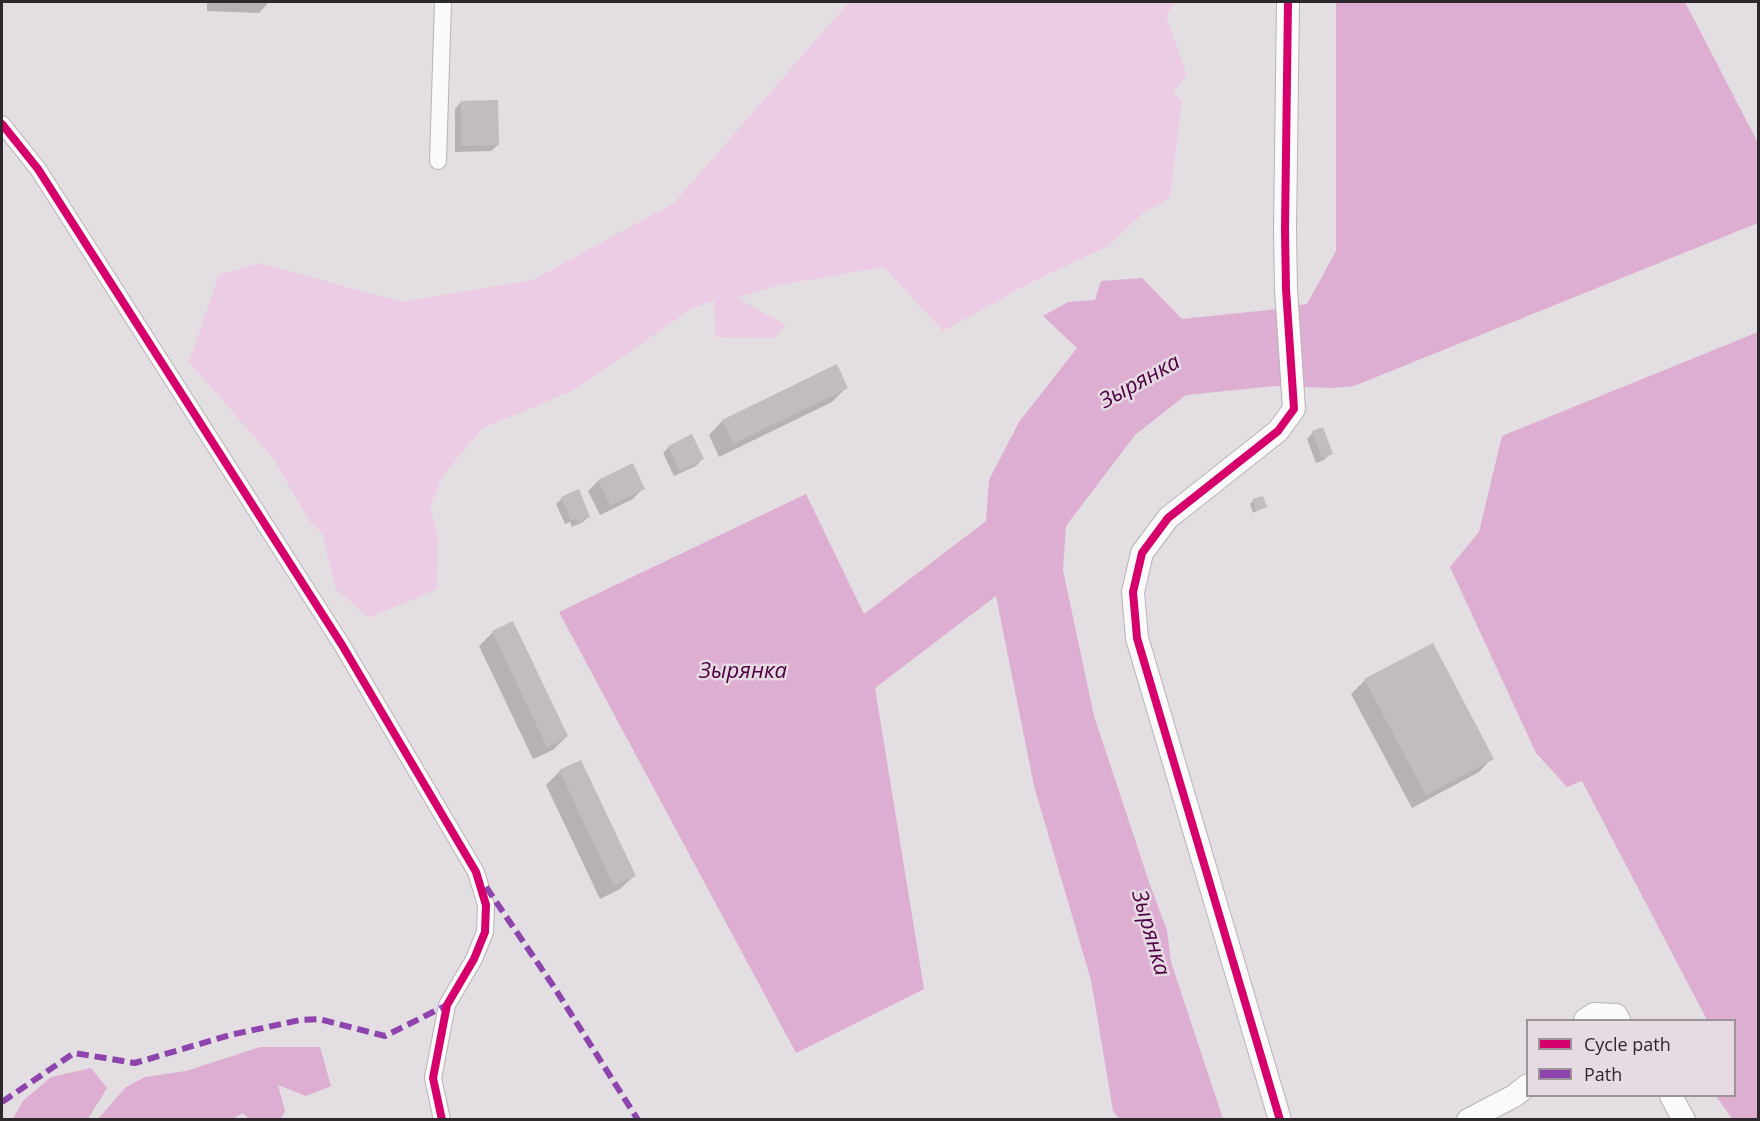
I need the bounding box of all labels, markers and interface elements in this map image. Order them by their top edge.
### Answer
water label: Зырянка [1095,349,1185,415]
water label: Зырянка [699,659,787,685]
water label: Зырянка [1125,887,1175,979]
legend [1526,1019,1736,1097]
text: Cycle path [1584,1032,1671,1056]
text: Path [1584,1062,1622,1086]

